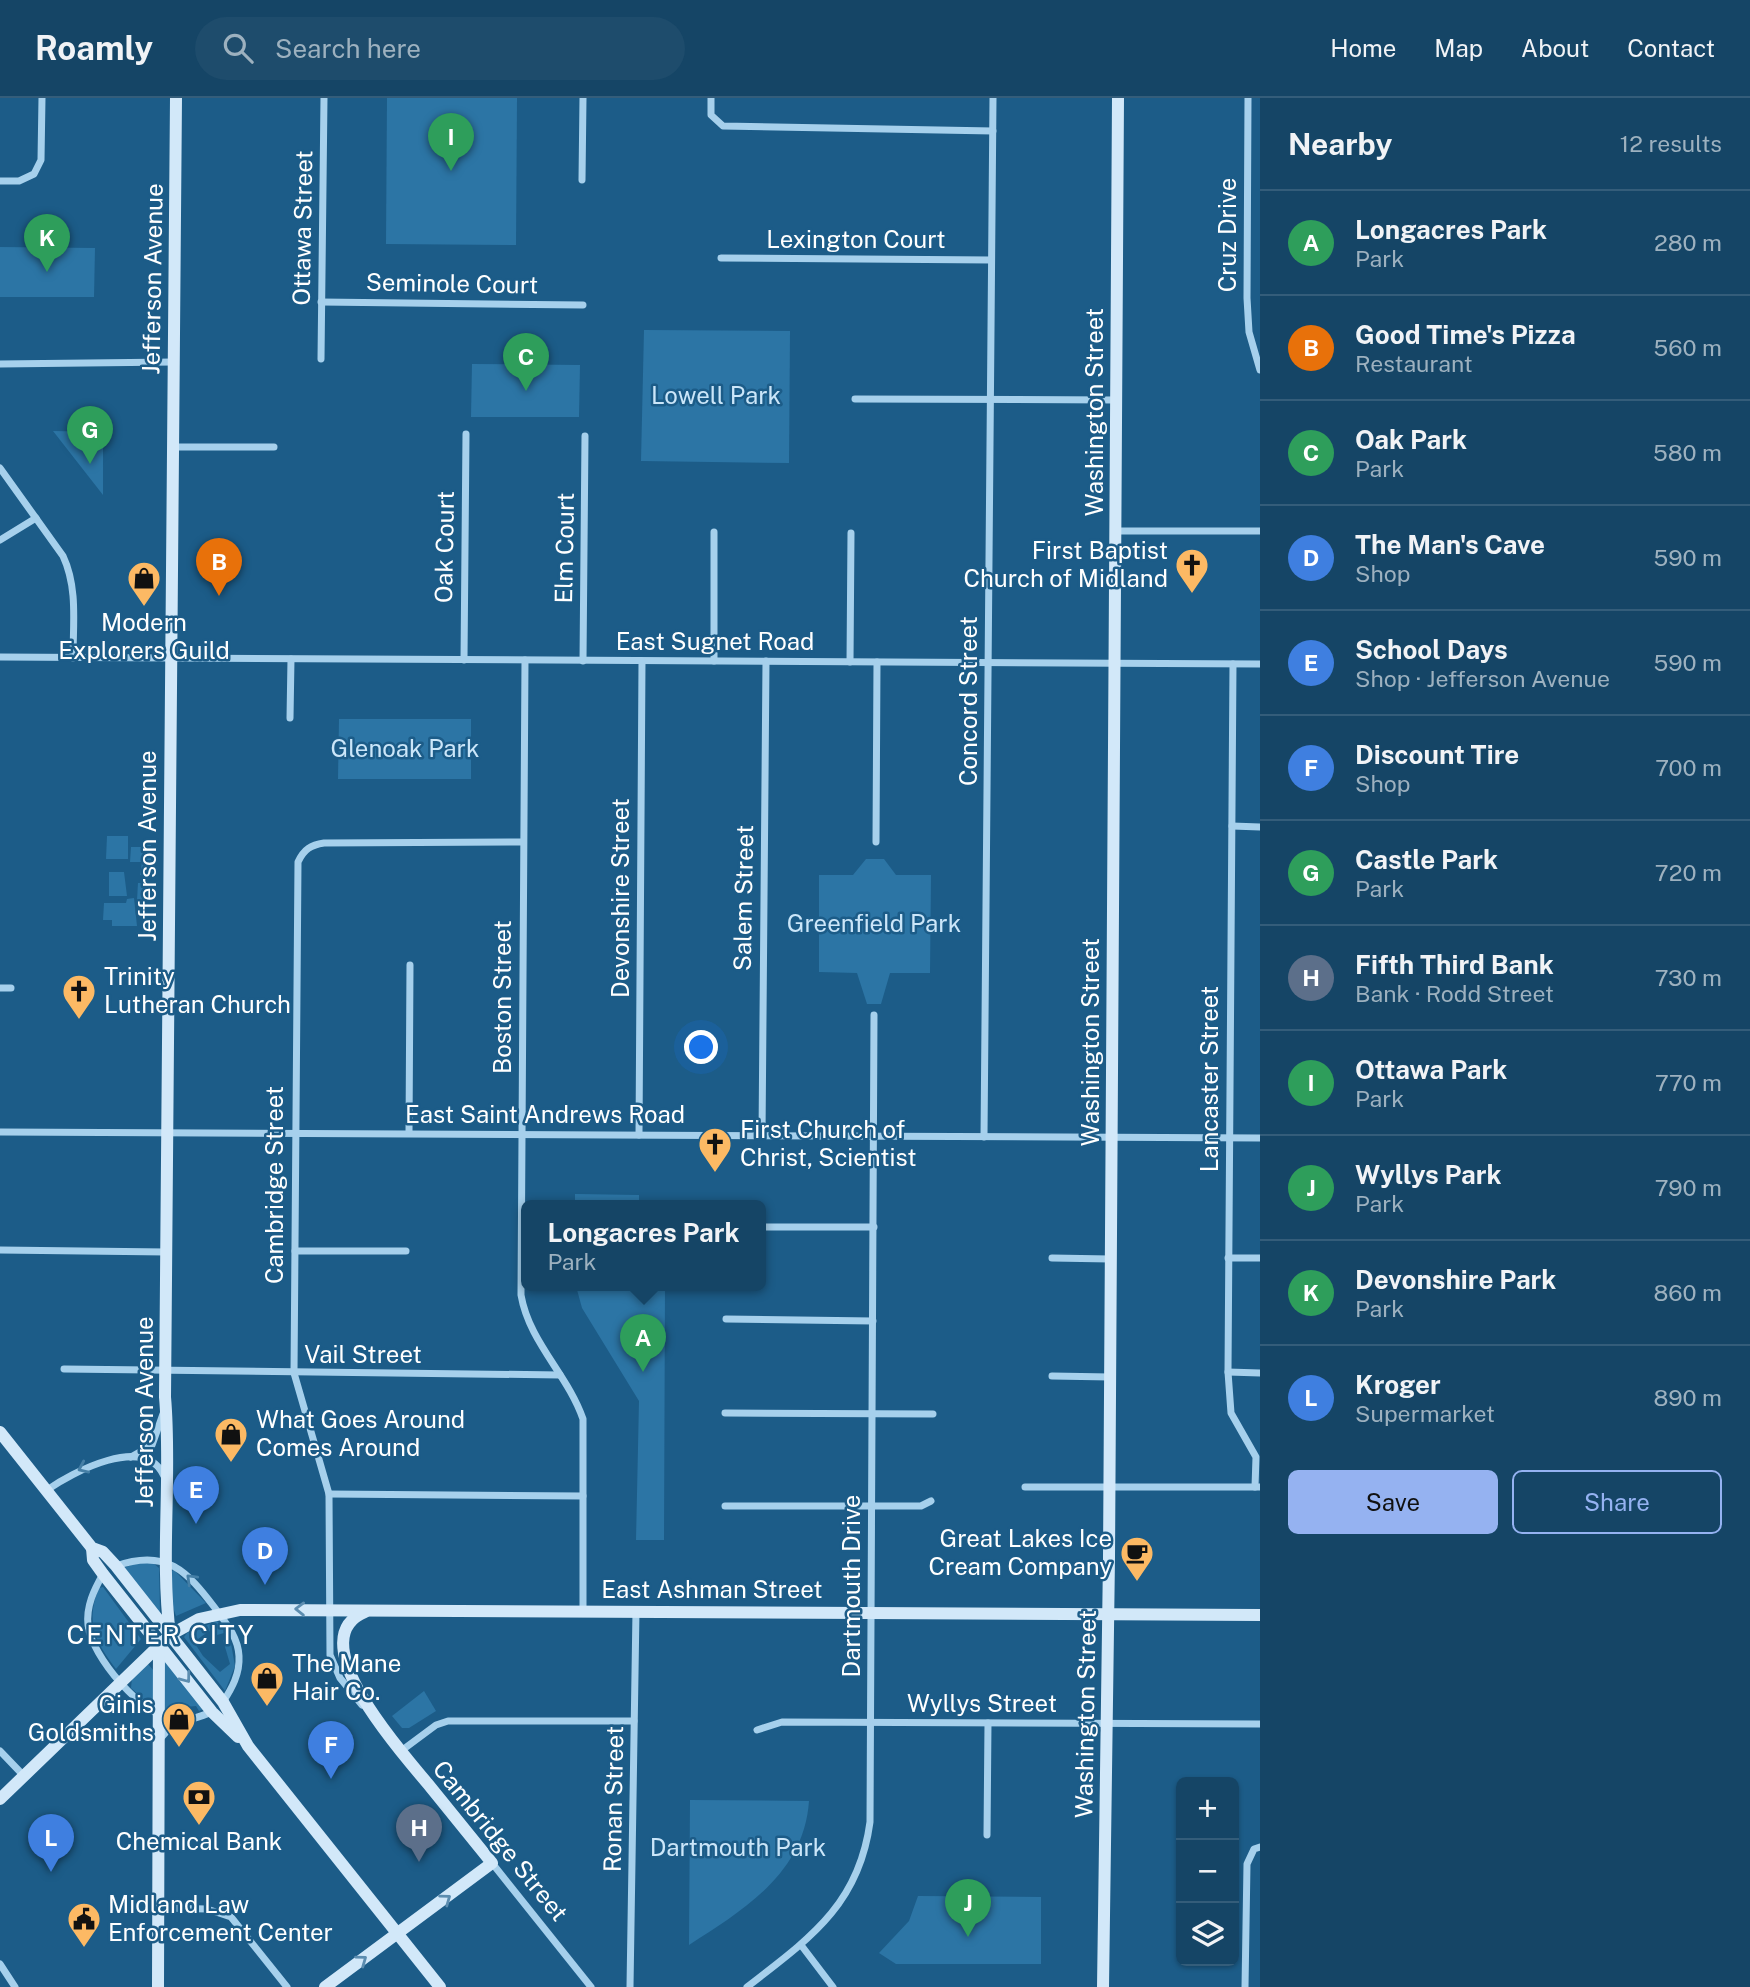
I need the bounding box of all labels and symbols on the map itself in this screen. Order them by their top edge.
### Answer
pin: I [428,113,474,171]
street label: Ottawa Street [287,150,317,306]
street label: Cruz Drive [1213,178,1241,292]
street label: Jefferson Avenue [136,183,168,375]
pin: K [24,214,70,272]
street label: Lexington Court [766,225,946,253]
street label: Seminole Court [366,267,538,299]
street label: Washington Street [1080,308,1108,516]
pin: C [503,333,549,391]
park label: Lowell Park [651,381,781,409]
pin: G [67,406,113,464]
street label: Oak Court [429,491,459,603]
street label: Elm Court [549,492,579,604]
place label: First Baptist Church of Midland [963,536,1168,592]
pin: B [196,538,242,596]
church icon: First Baptist Church of Midland [1173,546,1211,595]
shop icon: Modern Explorers Guild [125,559,163,608]
place label: Modern Explorers Guild [58,608,230,664]
street label: Concord Street [954,616,982,786]
street label: East Sugnet Road [616,627,814,655]
park label: Glenoak Park [331,734,479,762]
street label: Jefferson Avenue [133,750,161,942]
street label: Devonshire Street [606,798,634,998]
street label: Salem Street [728,825,758,971]
park label: Greenfield Park [787,909,961,937]
street label: Boston Street [488,920,516,1074]
street label: Washington Street [1076,938,1104,1146]
place label: Trinity Lutheran Church [104,962,291,1018]
church icon: Trinity Lutheran Church [60,972,98,1021]
street label: Lancaster Street [1195,986,1223,1172]
your location [684,1030,718,1064]
street label: Cambridge Street [260,1086,288,1284]
street label: East Saint Andrews Road [405,1100,685,1128]
place label: First Church of Christ, Scientist [740,1115,917,1171]
church icon: First Church of Christ, Scientist [696,1125,734,1174]
pin: A [620,1314,666,1372]
street label: Jefferson Avenue [130,1316,158,1508]
street label: Vail Street [304,1340,422,1368]
place label: What Goes Around Comes Around [256,1405,465,1461]
shop icon: What Goes Around Comes Around [212,1415,250,1464]
one-way arrow [77,1460,90,1474]
pin: E [173,1466,219,1524]
street label: Dartmouth Drive [837,1495,865,1677]
place label: Great Lakes Ice Cream Company [928,1524,1112,1580]
pin: D [242,1527,288,1585]
cafe icon: Great Lakes Ice Cream Company [1118,1534,1156,1583]
one-way arrow [186,1575,199,1588]
street label: East Ashman Street [601,1575,823,1603]
one-way arrow [294,1601,305,1617]
street label: Washington Street [1069,1610,1101,1818]
district label: CENTER CITY [66,1619,256,1650]
place label: The Mane Hair Co. [292,1649,401,1705]
shop icon: The Mane Hair Co. [248,1659,286,1708]
one-way arrow [177,1670,190,1683]
street label: Wyllys Street [907,1689,1057,1717]
place label: Ginis Goldsmiths [28,1690,154,1746]
shop icon: Ginis Goldsmiths [160,1700,198,1749]
pin: F [308,1721,354,1779]
street label: Ronan Street [598,1726,628,1872]
street label: Cambridge Street [428,1755,574,1926]
bank icon: Chemical Bank [180,1778,218,1827]
pin: H [396,1804,442,1862]
pin: L [28,1814,74,1872]
place label: Chemical Bank [116,1827,282,1855]
park label: Dartmouth Park [650,1833,826,1861]
pin: J [945,1879,991,1937]
place label: Midland Law Enforcement Center [108,1890,333,1946]
one-way arrow [438,1895,451,1908]
public building icon: Midland Law Enforcement Center [65,1900,103,1949]
one-way arrow [354,1956,367,1969]

